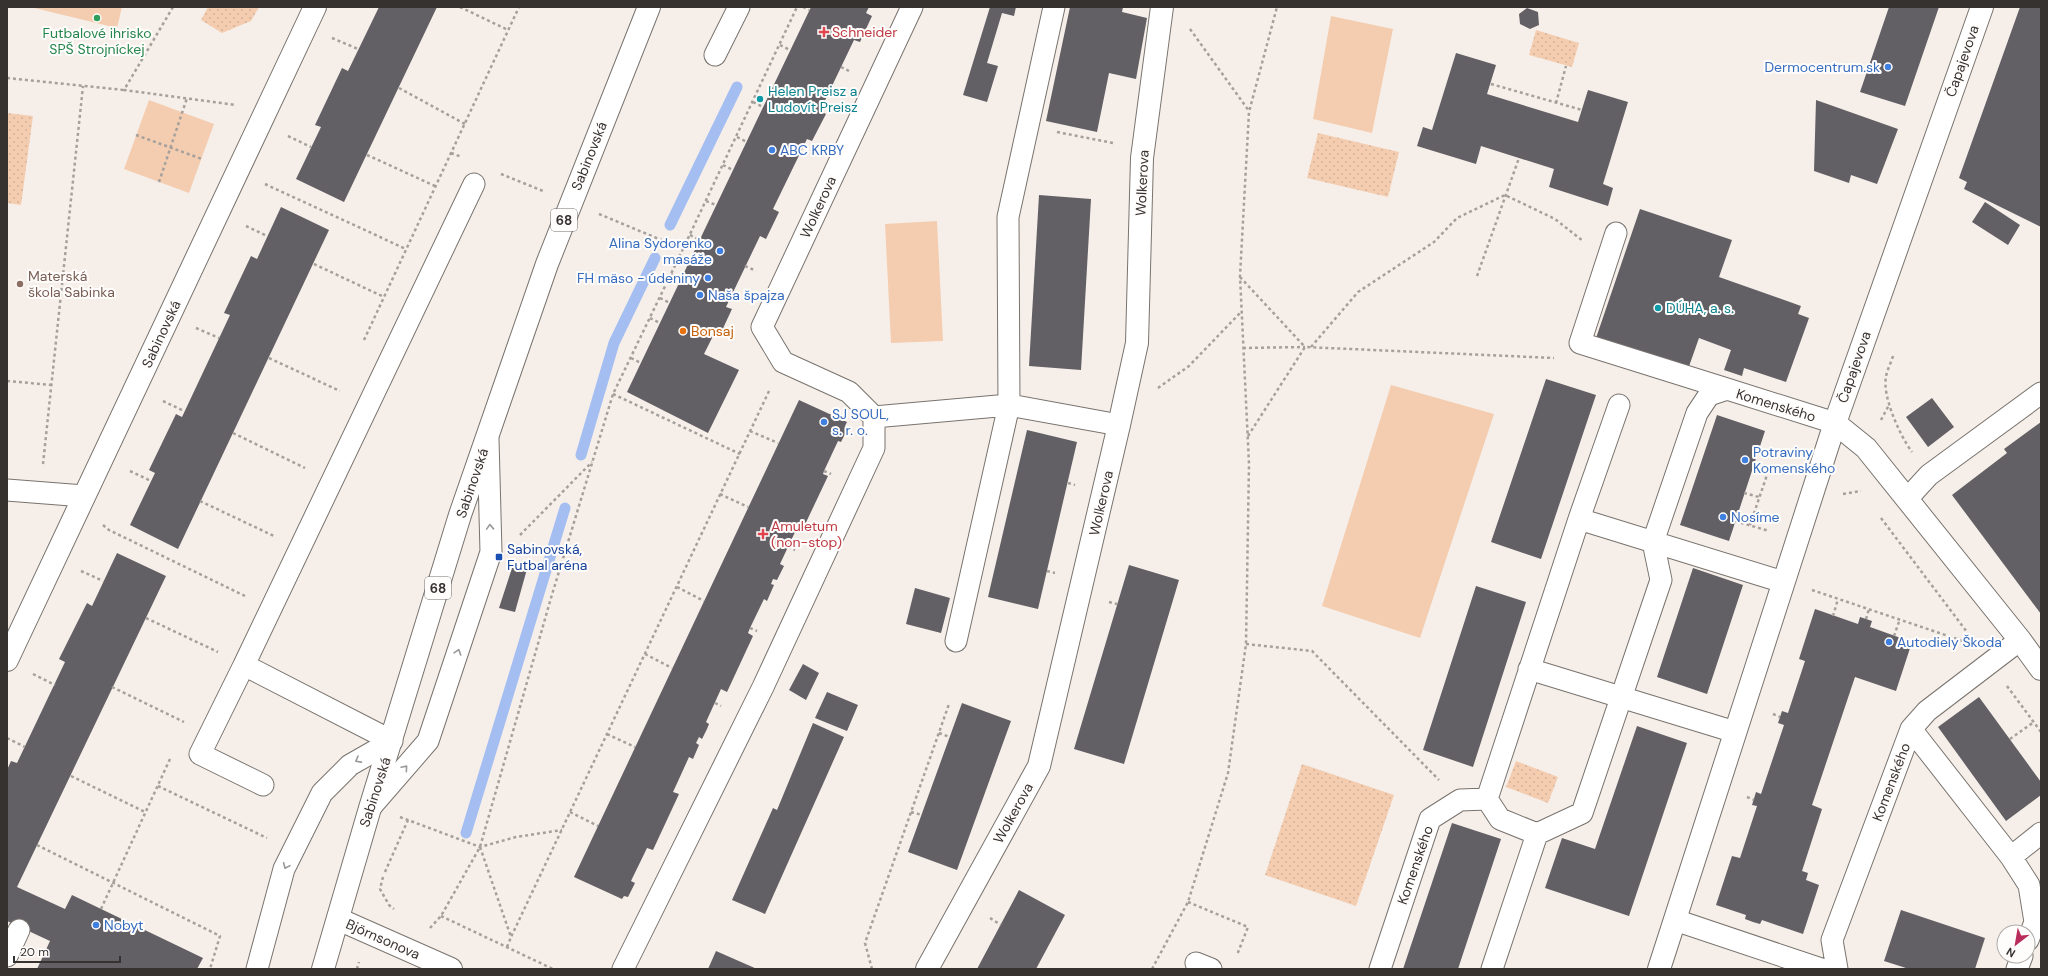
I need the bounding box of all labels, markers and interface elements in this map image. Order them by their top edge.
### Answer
marker: Futbalové ihrisko SPŠ Strojníckej [92,13,102,23]
place label: Schneider [832,23,897,41]
street label: Čapajevova [1941,23,1983,99]
place label: Futbalové ihrisko SPŠ Strojníckej [43,24,152,58]
marker: Schneider [819,27,829,37]
place label: Dermocentrum.sk [1764,58,1880,76]
marker: Dermocentrum.sk [1883,62,1893,72]
place label: Helen Preisz a Ludovít Preisz [768,82,858,116]
marker: Helen Preisz a Ludovít Preisz [755,94,765,104]
street label: Sabinovská [567,119,611,193]
place label: ABC KRBY [780,141,844,159]
marker: ABC KRBY [767,145,777,155]
street label: Wolkerova [1131,149,1153,217]
street label: Wolkerova [796,173,840,241]
road number: 68 [551,209,577,231]
place label: Alina Sydorenko masáže [609,234,712,268]
marker: Alina Sydorenko masáže [715,246,725,256]
place label: Materská škola Sabinka [28,267,115,301]
place label: FH mäso - údeniny [577,269,700,287]
marker: FH mäso - údeniny [703,273,713,283]
marker: Materská škola Sabinka [15,279,25,289]
place label: Naša špajza [708,286,785,304]
marker: Naša špajza [695,290,705,300]
street label: Sabinovská [138,297,184,371]
place label: DÚHA, a. s. [1666,299,1734,317]
marker: DÚHA, a. s. [1653,303,1663,313]
place label: Bonsaj [691,322,734,340]
marker: Bonsaj [678,326,688,336]
street label: Čapajevova [1833,329,1875,405]
street label: Komenského [1734,384,1818,426]
place label: SJ SOUL, s. r. o. [832,405,889,439]
marker: SJ SOUL, s. r. o. [819,417,829,427]
place label: Potraviny Komenského [1753,443,1835,477]
street label: Sabinovská [452,446,492,520]
marker: Potraviny Komenského [1740,455,1750,465]
street label: Wolkerova [1085,469,1117,537]
place label: Nosíme [1731,508,1780,526]
marker: Nosíme [1718,512,1728,522]
place label: Amuletum (non-stop) [771,517,842,551]
one-way arrow [486,524,494,530]
marker: Amuletum (non-stop) [758,529,768,539]
place label: Sabinovská, Futbal aréna [507,540,587,574]
marker: Sabinovská, Futbal aréna [494,552,504,562]
road number: 68 [425,577,451,599]
place label: Autodiely Škoda [1897,633,2002,651]
marker: Autodiely Škoda [1884,637,1894,647]
one-way arrow [453,649,461,656]
street label: Komenského [1868,740,1914,824]
street label: Sabinovská [355,755,395,829]
one-way arrow [354,756,362,763]
one-way arrow [400,766,407,773]
street label: Wolkerova [989,780,1037,846]
street label: Komenského [1393,823,1437,907]
one-way arrow [282,863,290,870]
street label: Björnsonova [343,915,423,963]
place label: Nobyt [104,916,143,934]
marker: Nobyt [91,920,101,930]
north arrow [1996,924,2036,964]
scale bar [14,938,120,964]
text: 20 m [20,944,49,960]
text: N [2004,945,2018,961]

